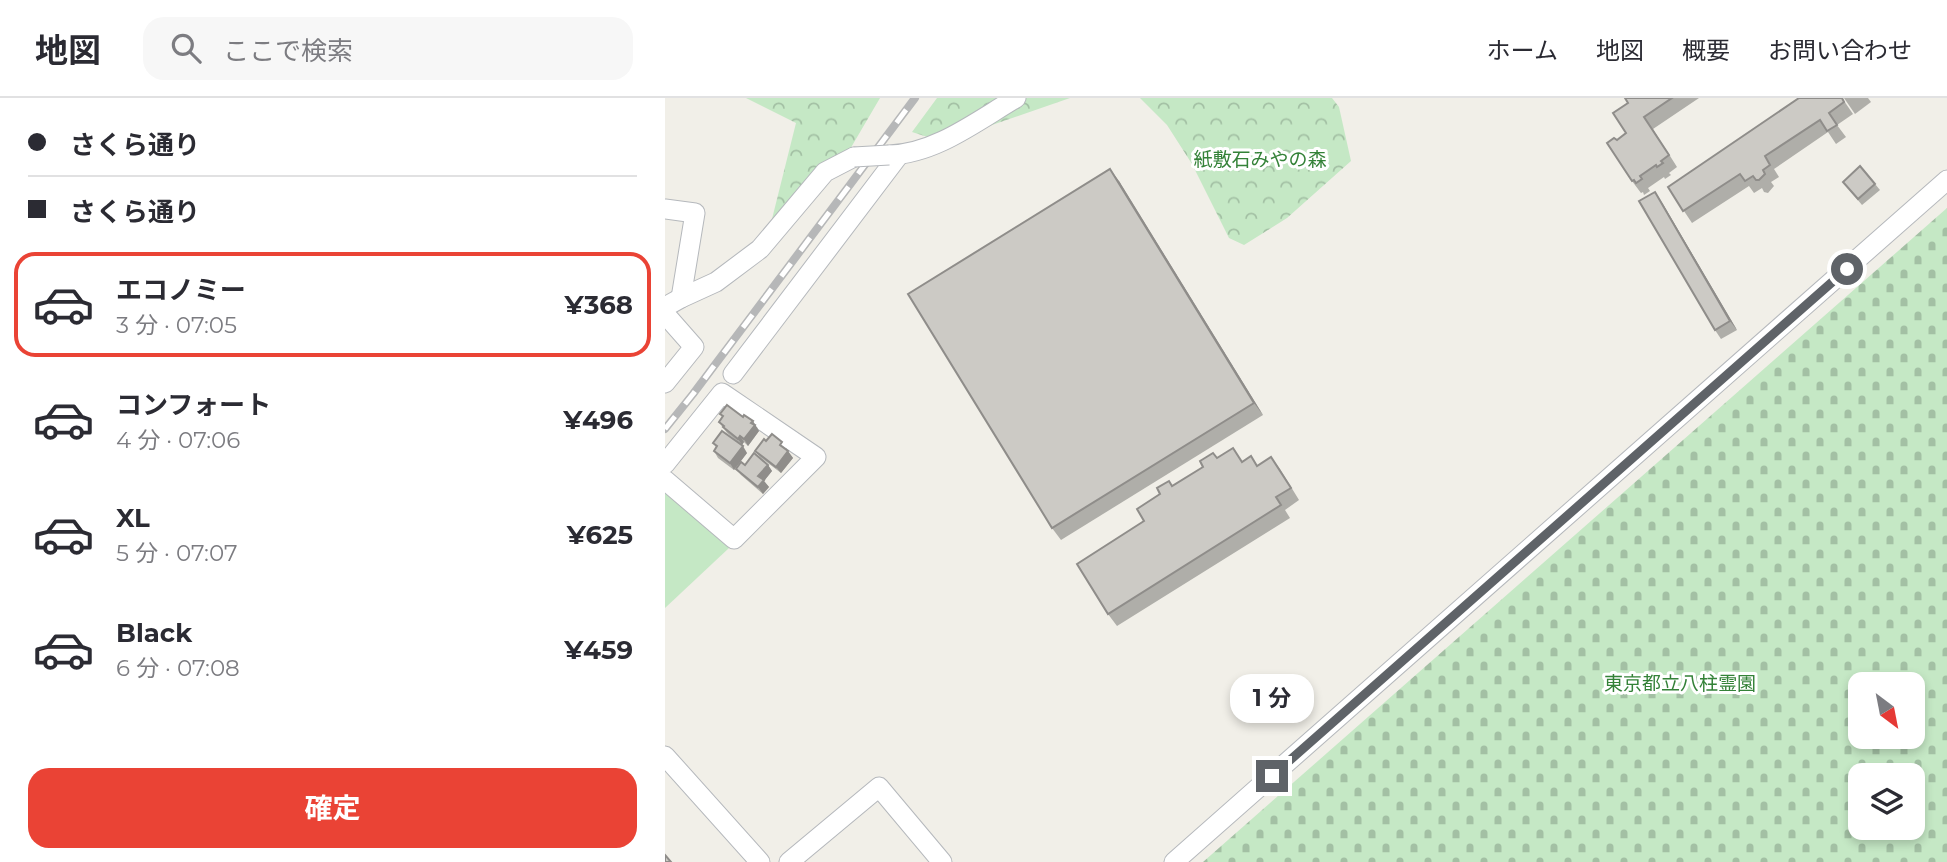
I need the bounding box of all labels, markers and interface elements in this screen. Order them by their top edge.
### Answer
search box [143,17,633,80]
icon: search [167,29,205,67]
text: 地図 [35,30,101,70]
text: ここで検索 [223,35,353,67]
text: ホーム [1487,36,1558,65]
text: 地図 [1596,36,1644,65]
text: 概要 [1682,36,1730,65]
text: お問い合わせ [1768,36,1912,65]
text: さくら通り [70,129,200,161]
park label: 紙敷石みやの森 [1193,148,1327,171]
text: さくら通り [70,196,200,228]
route start [1831,253,1863,285]
icon: car [32,273,95,336]
text: エコノミー [116,274,246,306]
text: ¥368 [564,289,633,321]
text: 3 分 · 07:05 [116,311,237,339]
icon: car [32,388,95,451]
text: コンフォート [116,389,271,421]
text: ¥496 [563,404,633,436]
text: 4 分 · 07:06 [116,426,240,454]
text: XL [116,502,150,534]
icon: car [32,503,95,566]
text: ¥625 [567,519,633,551]
text: 5 分 · 07:07 [116,539,238,567]
text: Black [116,617,192,649]
icon: car [32,618,95,681]
text: ¥459 [564,634,633,666]
text: 6 分 · 07:08 [116,654,240,682]
park label: 東京都立八柱霊園 [1604,672,1756,695]
north arrow [1848,672,1925,749]
map controls [1848,672,1925,840]
callout: 1 分 [1230,674,1314,724]
text: 1 分 [1253,684,1291,712]
route end [1256,760,1288,792]
button: layers [1848,763,1925,840]
button: 確定 [28,768,637,848]

